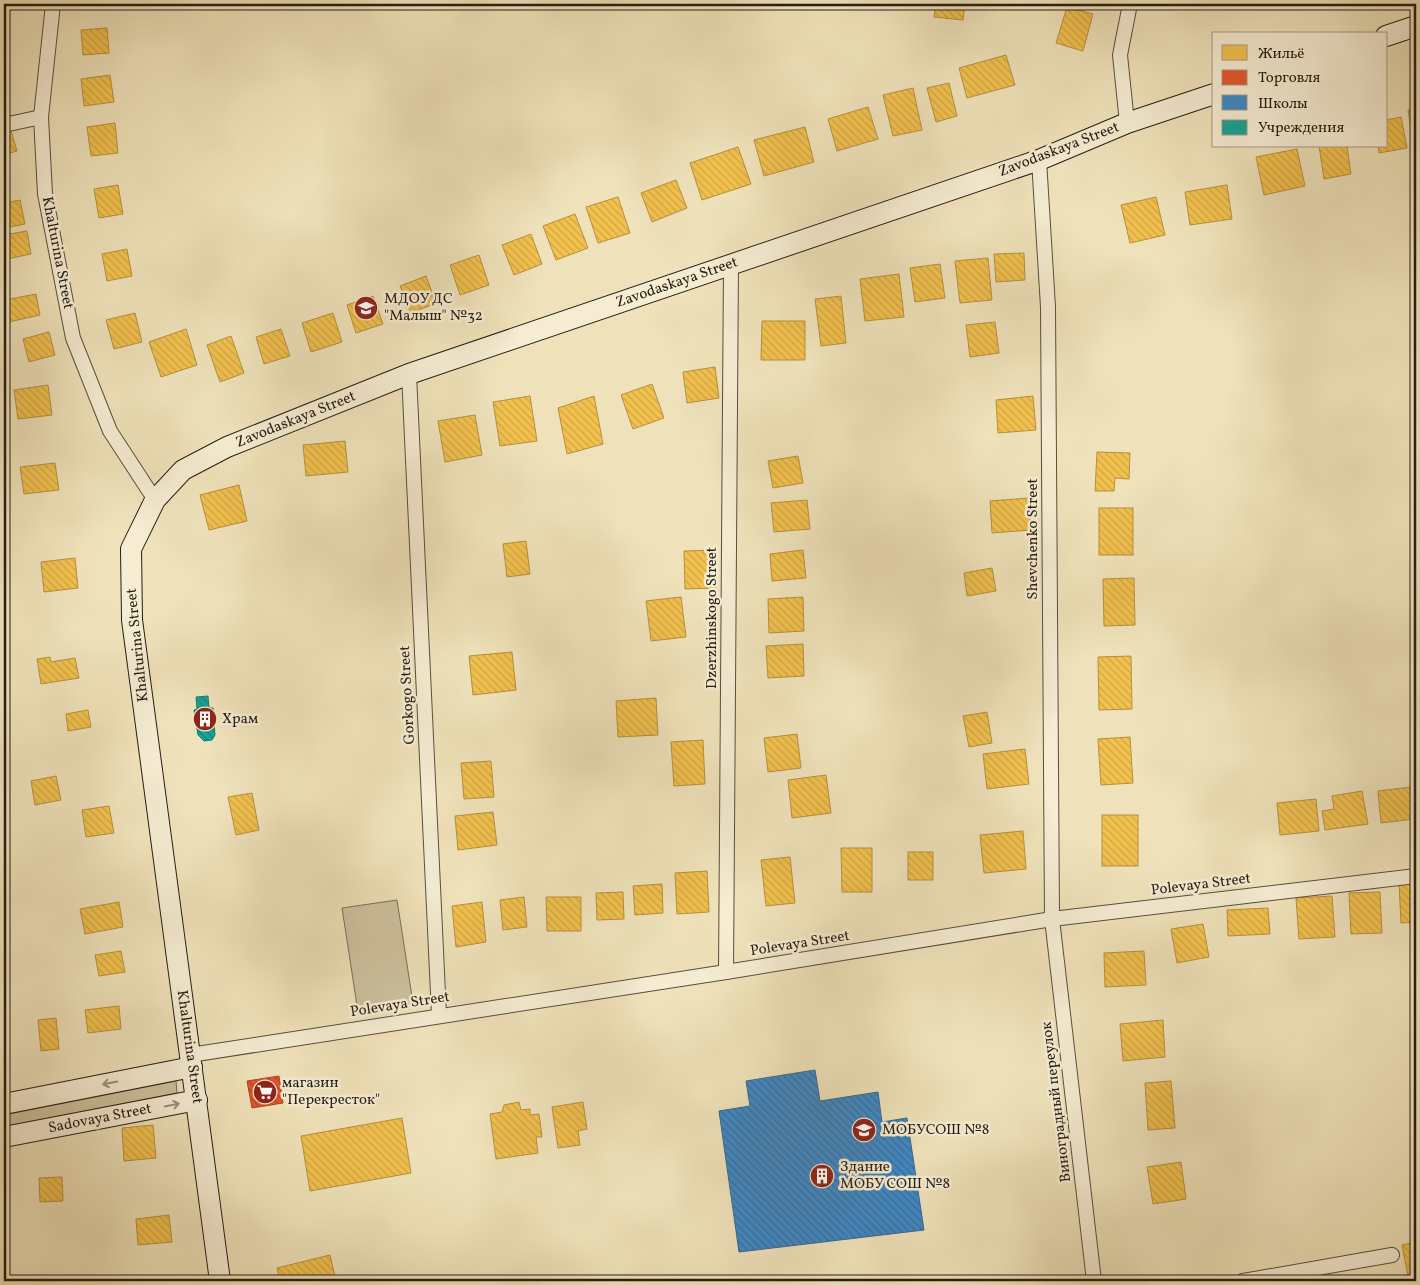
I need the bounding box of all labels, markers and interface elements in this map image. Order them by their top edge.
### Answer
legend [1212,32,1388,148]
text: Жильё [1258,44,1304,65]
text: Торговля [1258,68,1320,89]
text: Школы [1258,94,1308,115]
street label: Zavodaskaya Street [996,117,1122,183]
text: Учреждения [1258,118,1344,139]
street label: Khalturina Street [36,195,78,311]
street label: Zavodaskaya Street [613,252,741,314]
place label: МДОУ ДС "Малыш" №32 [384,289,483,327]
school or university icon: МДОУ ДС "Малыш" №32 [353,295,379,321]
street label: Zavodaskaya Street [233,386,359,454]
street label: Shevchenko Street [1023,478,1044,600]
street label: Dzerzhinskogo Street [702,547,723,689]
street label: Khalturina Street [122,587,154,703]
street label: Gorkogo Street [395,645,421,745]
building icon: Храм [192,706,218,732]
place label: Храм [222,709,258,730]
street label: Polevaya Street [1150,868,1252,902]
street label: Polevaya Street [749,926,851,962]
street label: Polevaya Street [349,987,451,1023]
street label: Khalturina Street [171,989,207,1105]
street label: Виноградный переулок [1037,1020,1077,1184]
place label: магазин "Перекресток" [282,1073,380,1111]
one-way arrow [102,1079,118,1088]
supermarket icon: магазин "Перекресток" [252,1079,278,1105]
street label: Sadovaya Street [47,1099,153,1139]
one-way arrow [163,1100,179,1109]
school or university icon: МОБУСОШ №8 [851,1117,877,1143]
place label: МОБУСОШ №8 [882,1120,989,1141]
place label: Здание МОБУ СОШ №8 [840,1157,950,1195]
building icon: Здание МОБУ СОШ №8 [809,1163,835,1189]

